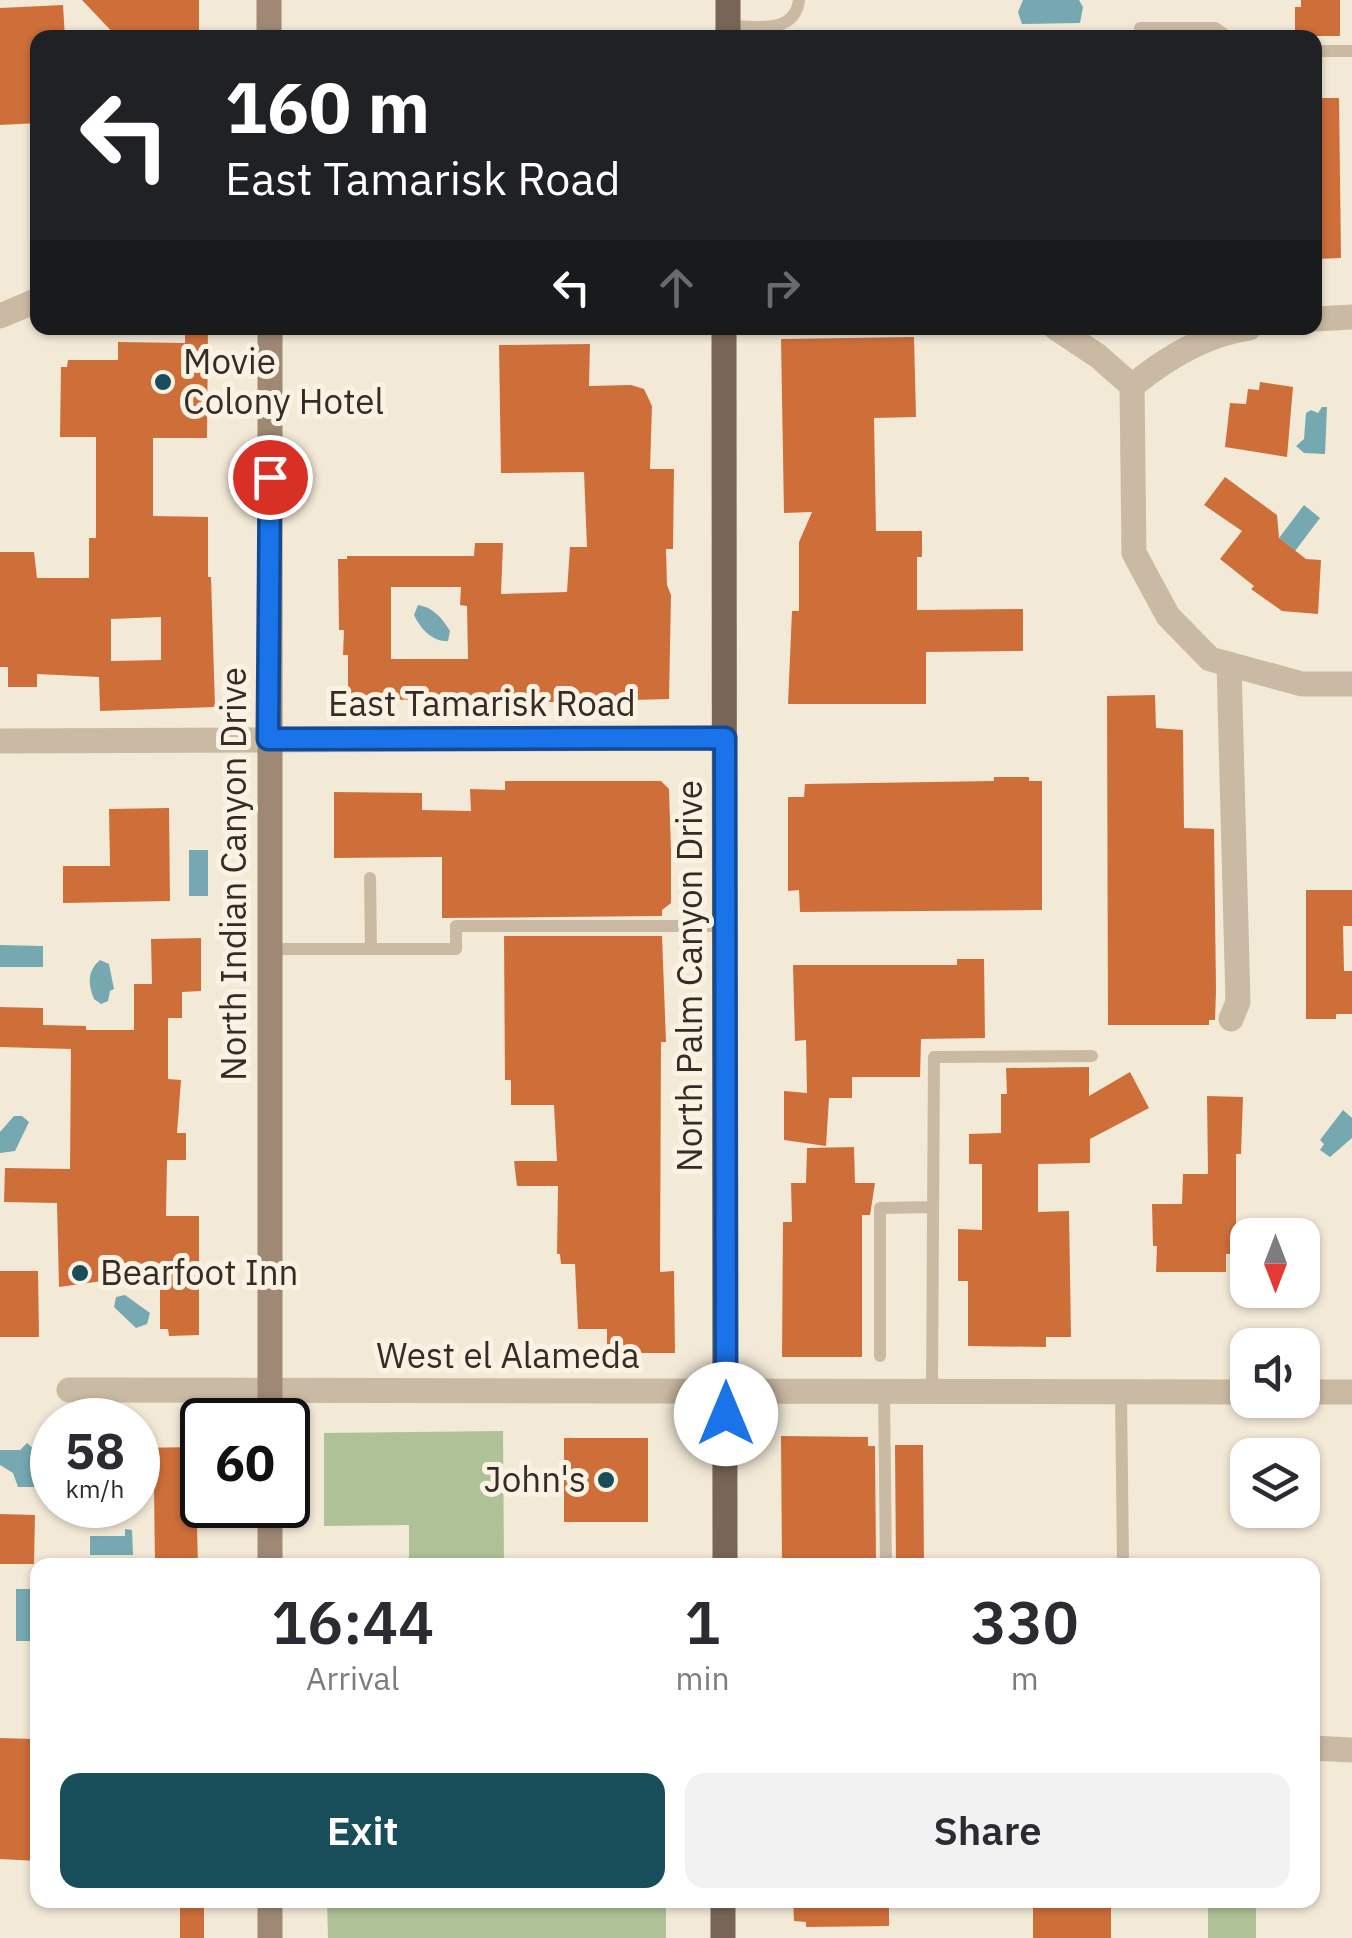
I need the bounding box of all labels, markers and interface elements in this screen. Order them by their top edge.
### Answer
text: 160 m [225,61,430,152]
icon: left [60,70,190,200]
text: East Tamarisk Road [225,149,621,207]
icon: left [544,260,599,315]
icon: ahead [649,260,704,315]
icon: right [754,260,809,315]
place label: Movie Colony Hotel [183,338,384,424]
marker: Movie Colony Hotel [152,371,174,393]
pin [228,435,313,520]
icon: arrive [243,450,298,505]
street label: North Indian Canyon Drive [210,667,256,1081]
street label: East Tamarisk Road [328,680,636,726]
street label: North Palm Canyon Drive [666,780,712,1172]
north arrow [1230,1218,1320,1308]
map controls [1230,1218,1320,1528]
place label: Bearfoot Inn [100,1249,298,1295]
marker: Bearfoot Inn [69,1262,91,1284]
button: sound [1230,1328,1320,1418]
street label: West el Alameda [376,1332,640,1378]
position arrow [674,1362,778,1466]
speed limit sign: 60 [180,1398,310,1528]
text: 58 [65,1418,125,1483]
button: layers [1230,1438,1320,1528]
place label: John's [484,1456,586,1502]
marker: John's [595,1469,617,1491]
text: km/h [66,1472,124,1505]
text: 16:44 [271,1582,434,1661]
text: 1 [685,1582,721,1661]
text: 330 [971,1582,1079,1661]
text: Arrival [306,1657,399,1699]
text: min [675,1657,730,1699]
text: m [1011,1657,1039,1699]
button: Exit [60,1773,665,1888]
button: Share [685,1773,1290,1888]

